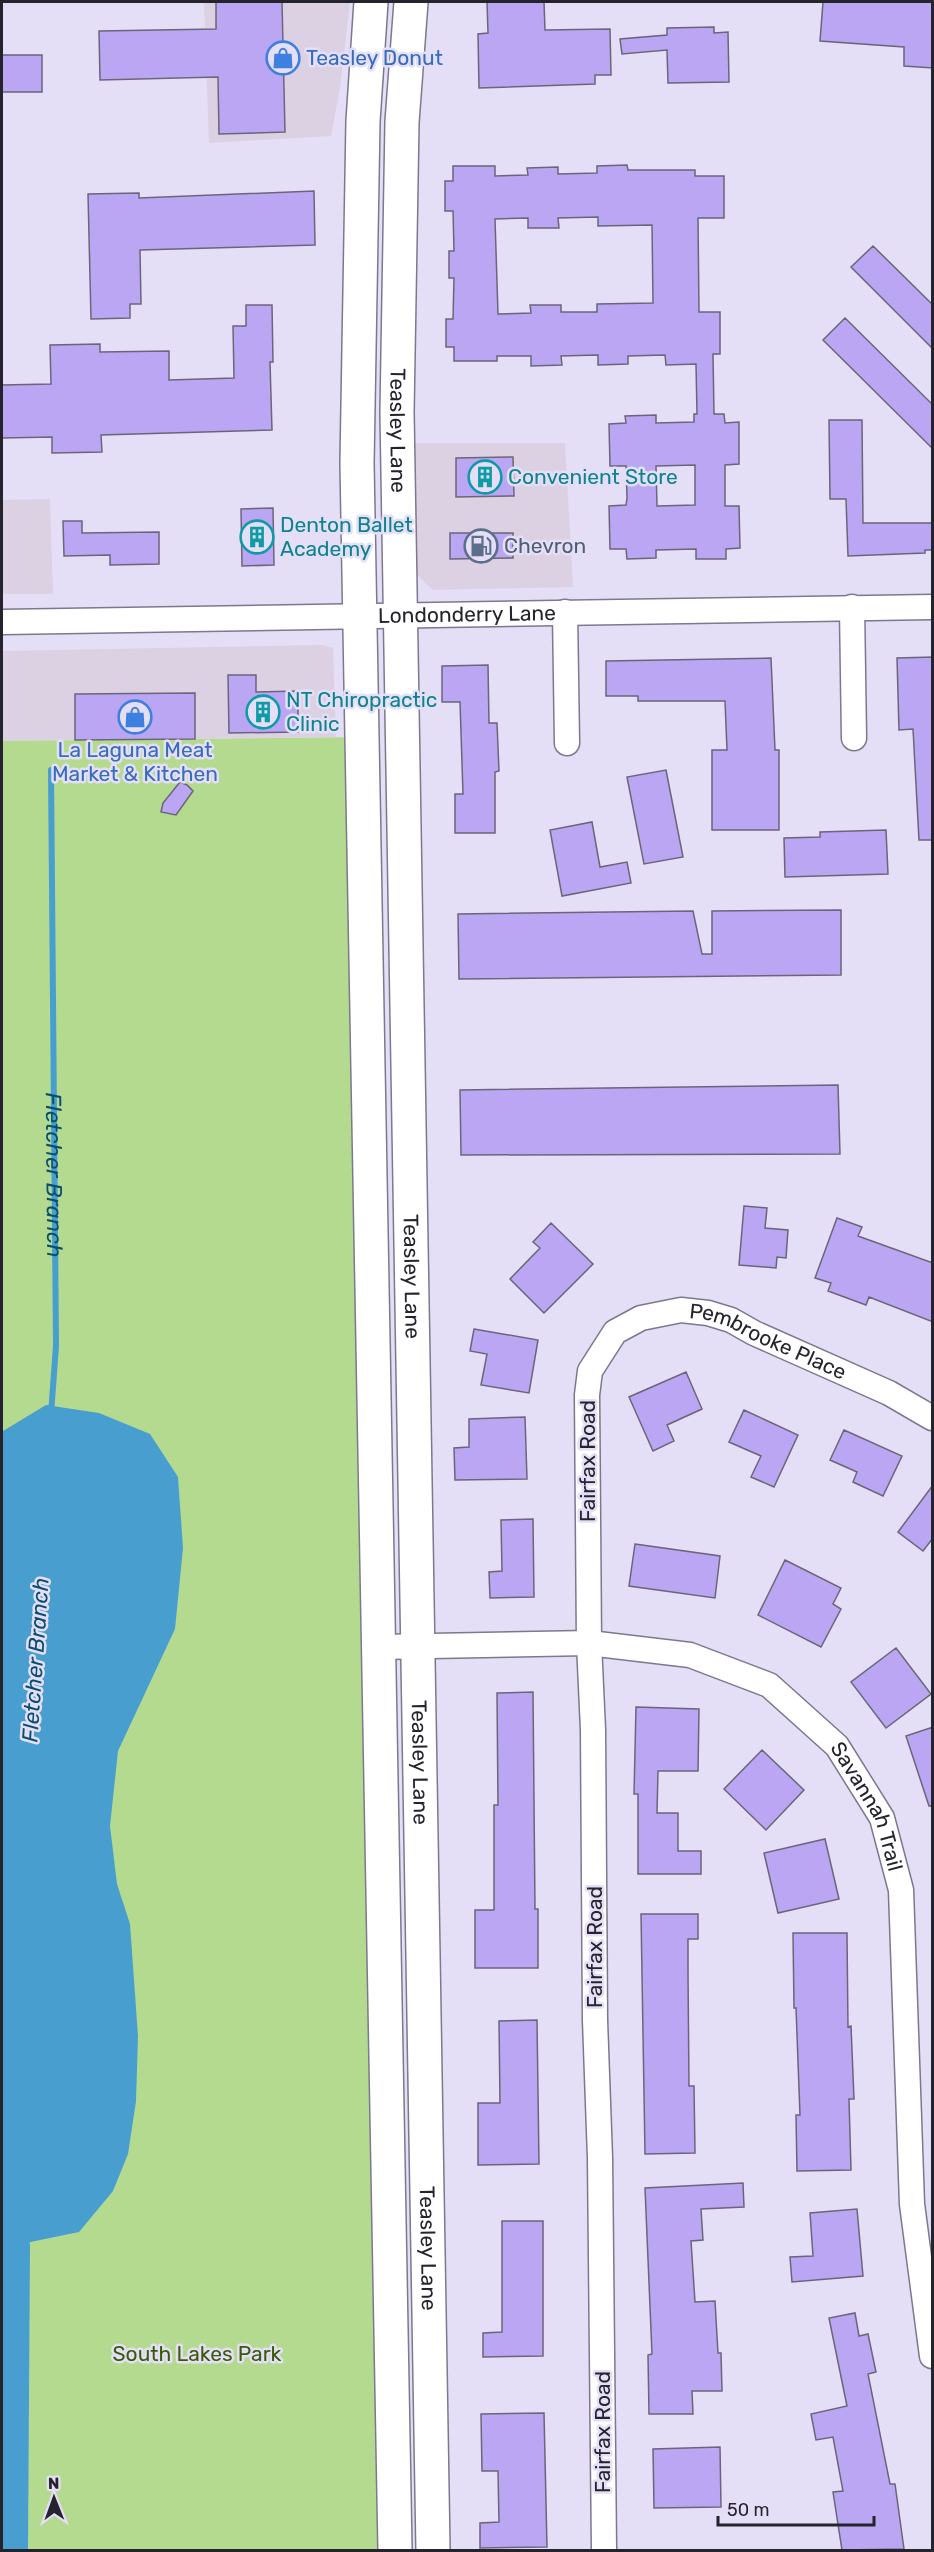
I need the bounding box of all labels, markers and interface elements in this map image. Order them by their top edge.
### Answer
shop icon: Teasley Donut [265,40,301,76]
place label: Teasley Donut [306,45,443,70]
street label: Teasley Lane [385,368,411,493]
building icon: Convenient Store [467,459,503,495]
place label: Convenient Store [508,464,678,489]
place label: Denton Ballet Academy [280,512,413,561]
building icon: Denton Ballet Academy [239,519,275,555]
fuel station icon: Chevron [463,528,499,564]
place label: Chevron [504,533,586,558]
street label: Londonderry Lane [378,600,556,628]
place label: NT Chiropractic Clinic [286,687,437,736]
building icon: NT Chiropractic Clinic [245,694,281,730]
shop icon: La Laguna Meat Market & Kitchen [117,699,153,735]
place label: La Laguna Meat Market & Kitchen [52,737,218,786]
water label: Fletcher Branch [40,1092,68,1258]
street label: Teasley Lane [399,1214,426,1339]
street label: Pembrooke Place [688,1298,850,1385]
street label: Fairfax Road [575,1400,600,1522]
water label: Fletcher Branch [16,1577,55,1743]
street label: Teasley Lane [407,1700,434,1825]
street label: Savannah Trail [825,1737,908,1874]
street label: Fairfax Road [582,1886,607,2008]
street label: Teasley Lane [415,2186,442,2311]
park label: South Lakes Park [113,2341,282,2366]
street label: Fairfax Road [590,2371,615,2493]
north arrow [24,2468,84,2528]
text: N [48,2474,60,2493]
scale bar [718,2489,874,2527]
text: 50 m [727,2499,770,2521]

